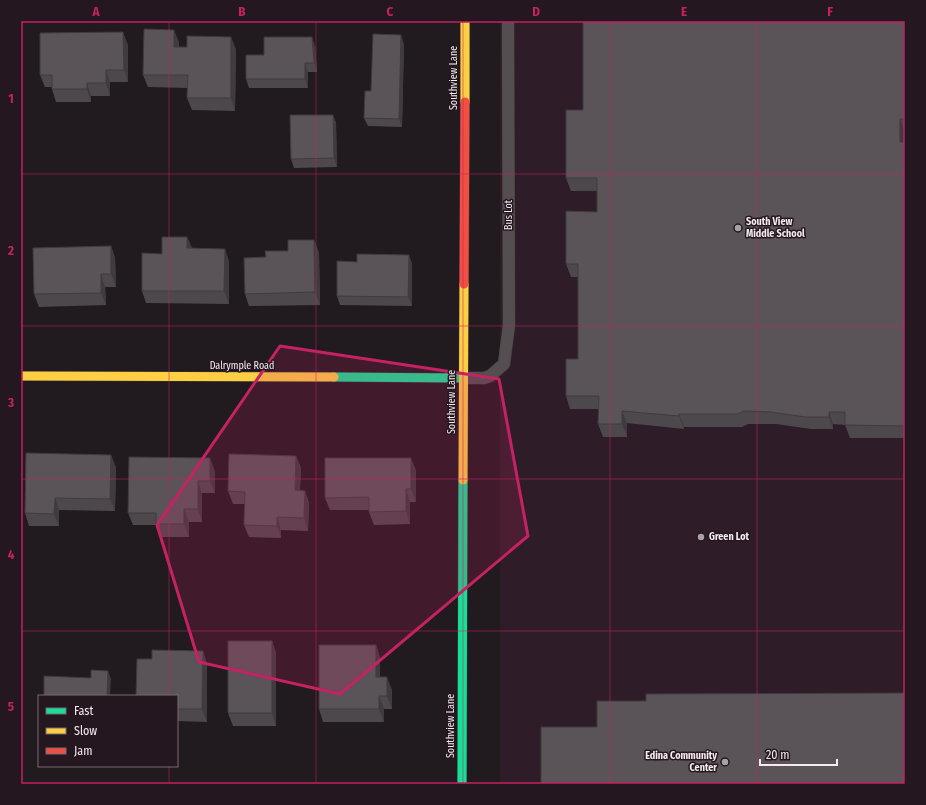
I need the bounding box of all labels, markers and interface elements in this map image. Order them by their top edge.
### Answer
text: A [91,4,100,19]
text: B [238,4,246,19]
text: C [387,4,394,19]
text: D [532,4,540,19]
text: E [681,4,687,19]
text: F [827,4,833,19]
street label: Southview Lane [448,46,460,110]
text: 1 [8,91,14,106]
street label: Bus Lot [503,199,515,230]
place label: South View Middle School [746,216,805,240]
marker: South View Middle School [733,223,743,233]
text: 2 [7,243,14,258]
street label: Dalrymple Road [210,360,274,372]
street label: Southview Lane [446,370,458,434]
text: 3 [7,395,14,410]
place label: Green Lot [709,531,750,543]
marker: Green Lot [696,532,706,542]
text: 4 [8,547,15,562]
street label: Southview Lane [445,694,457,758]
legend [38,695,178,767]
text: 5 [8,699,14,714]
text: Fast [74,704,93,718]
text: Slow [74,724,97,738]
scale bar [760,741,837,767]
text: Jam [74,744,92,758]
text: 20 m [766,748,790,762]
place label: Edina Community Center [645,750,717,774]
marker: Edina Community Center [720,757,730,767]

